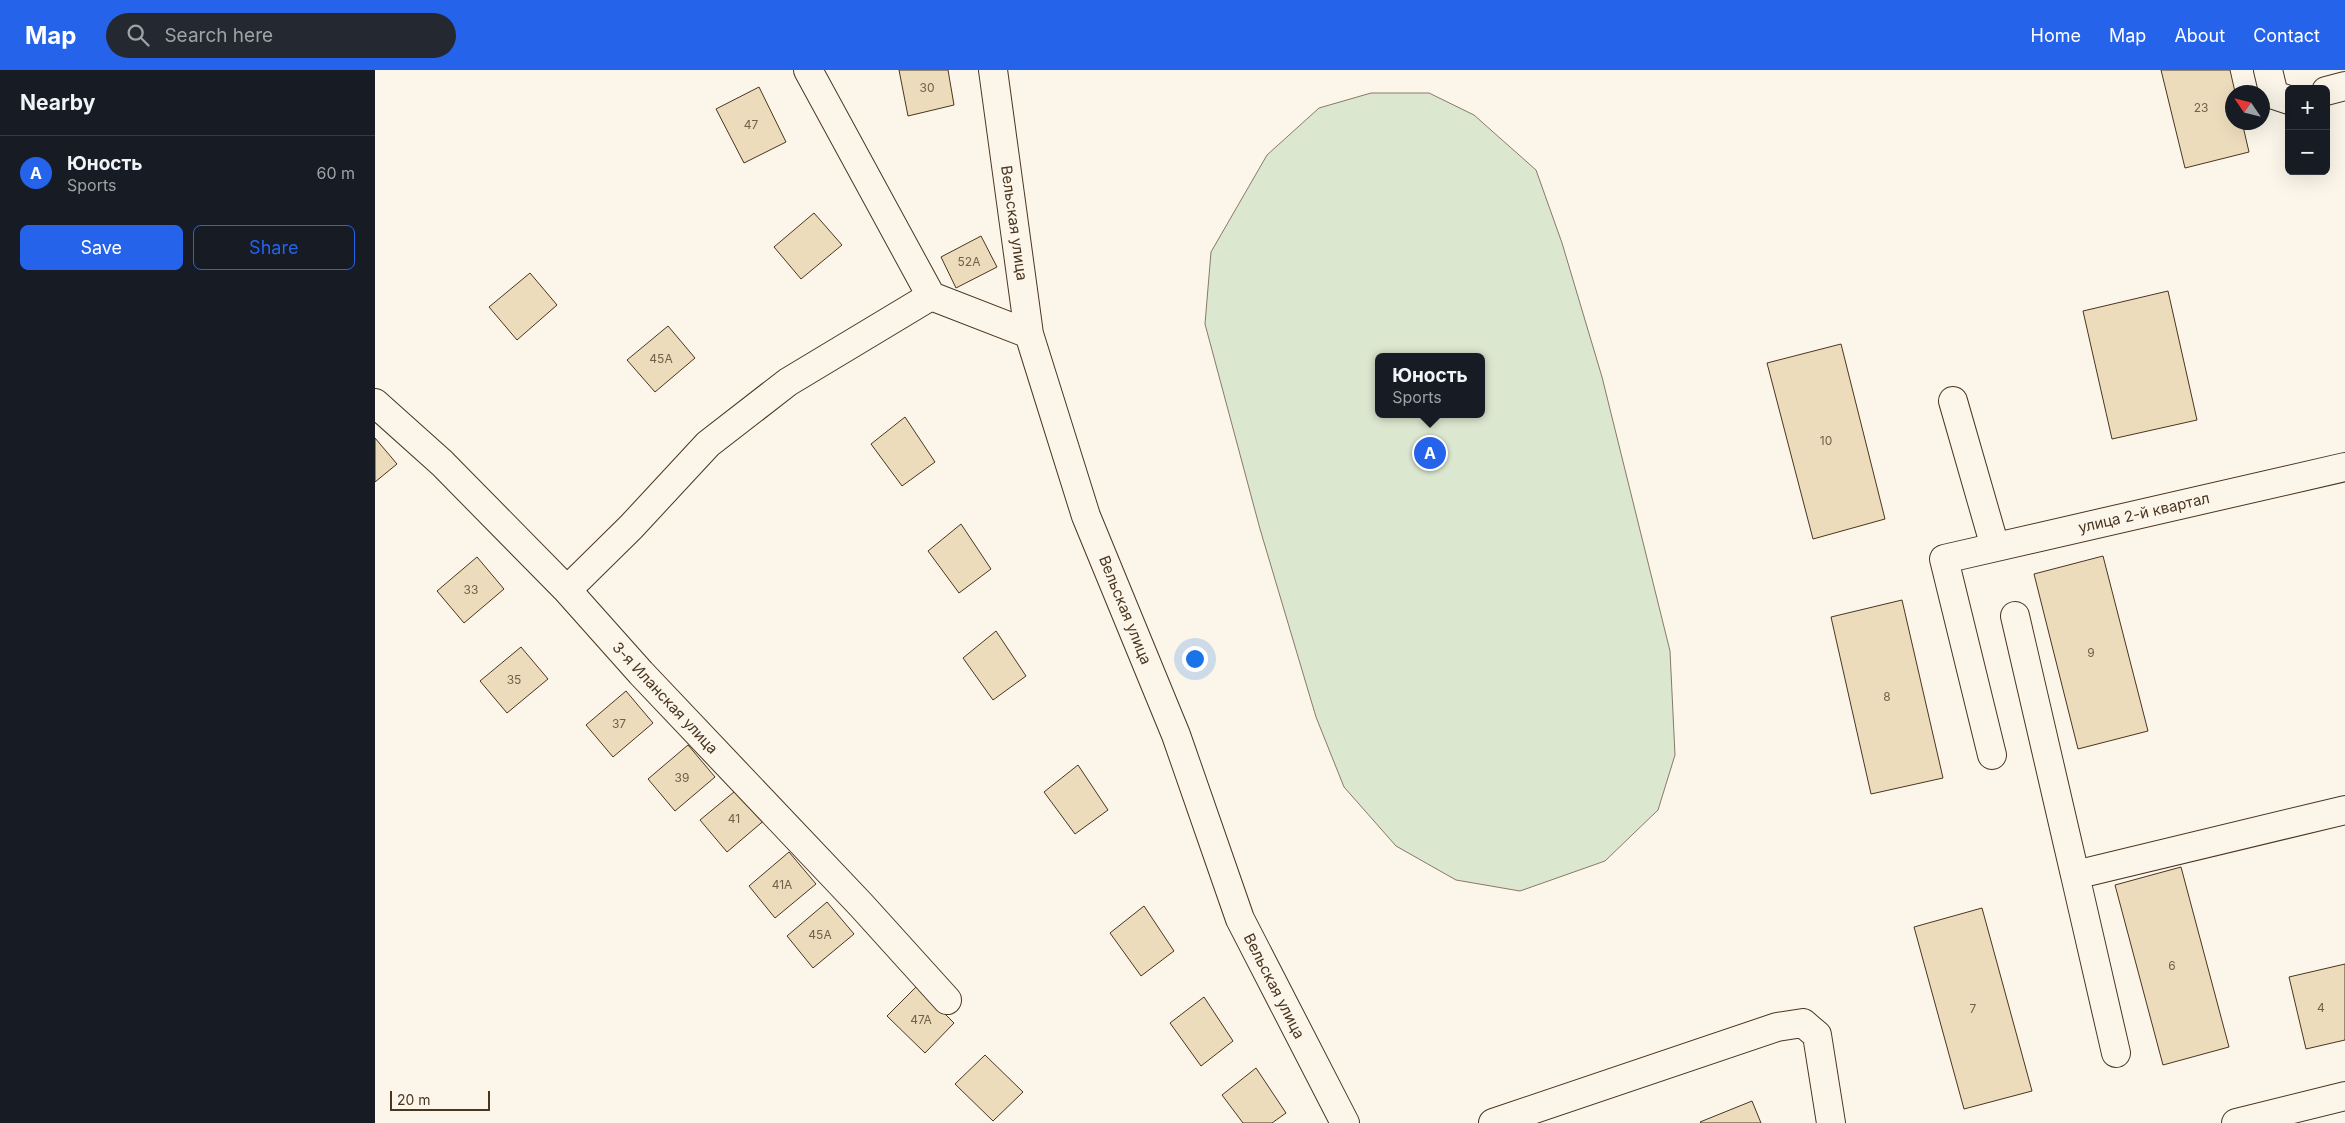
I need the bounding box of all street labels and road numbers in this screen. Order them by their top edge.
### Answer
street label: Вельская улица [997,164,1032,282]
street label: улица 2-й квартал [2076,488,2211,537]
street label: Вельская улица [1095,553,1156,667]
street label: 3-я Иланская улица [609,638,722,758]
street label: Вельская улица [1240,930,1309,1042]

